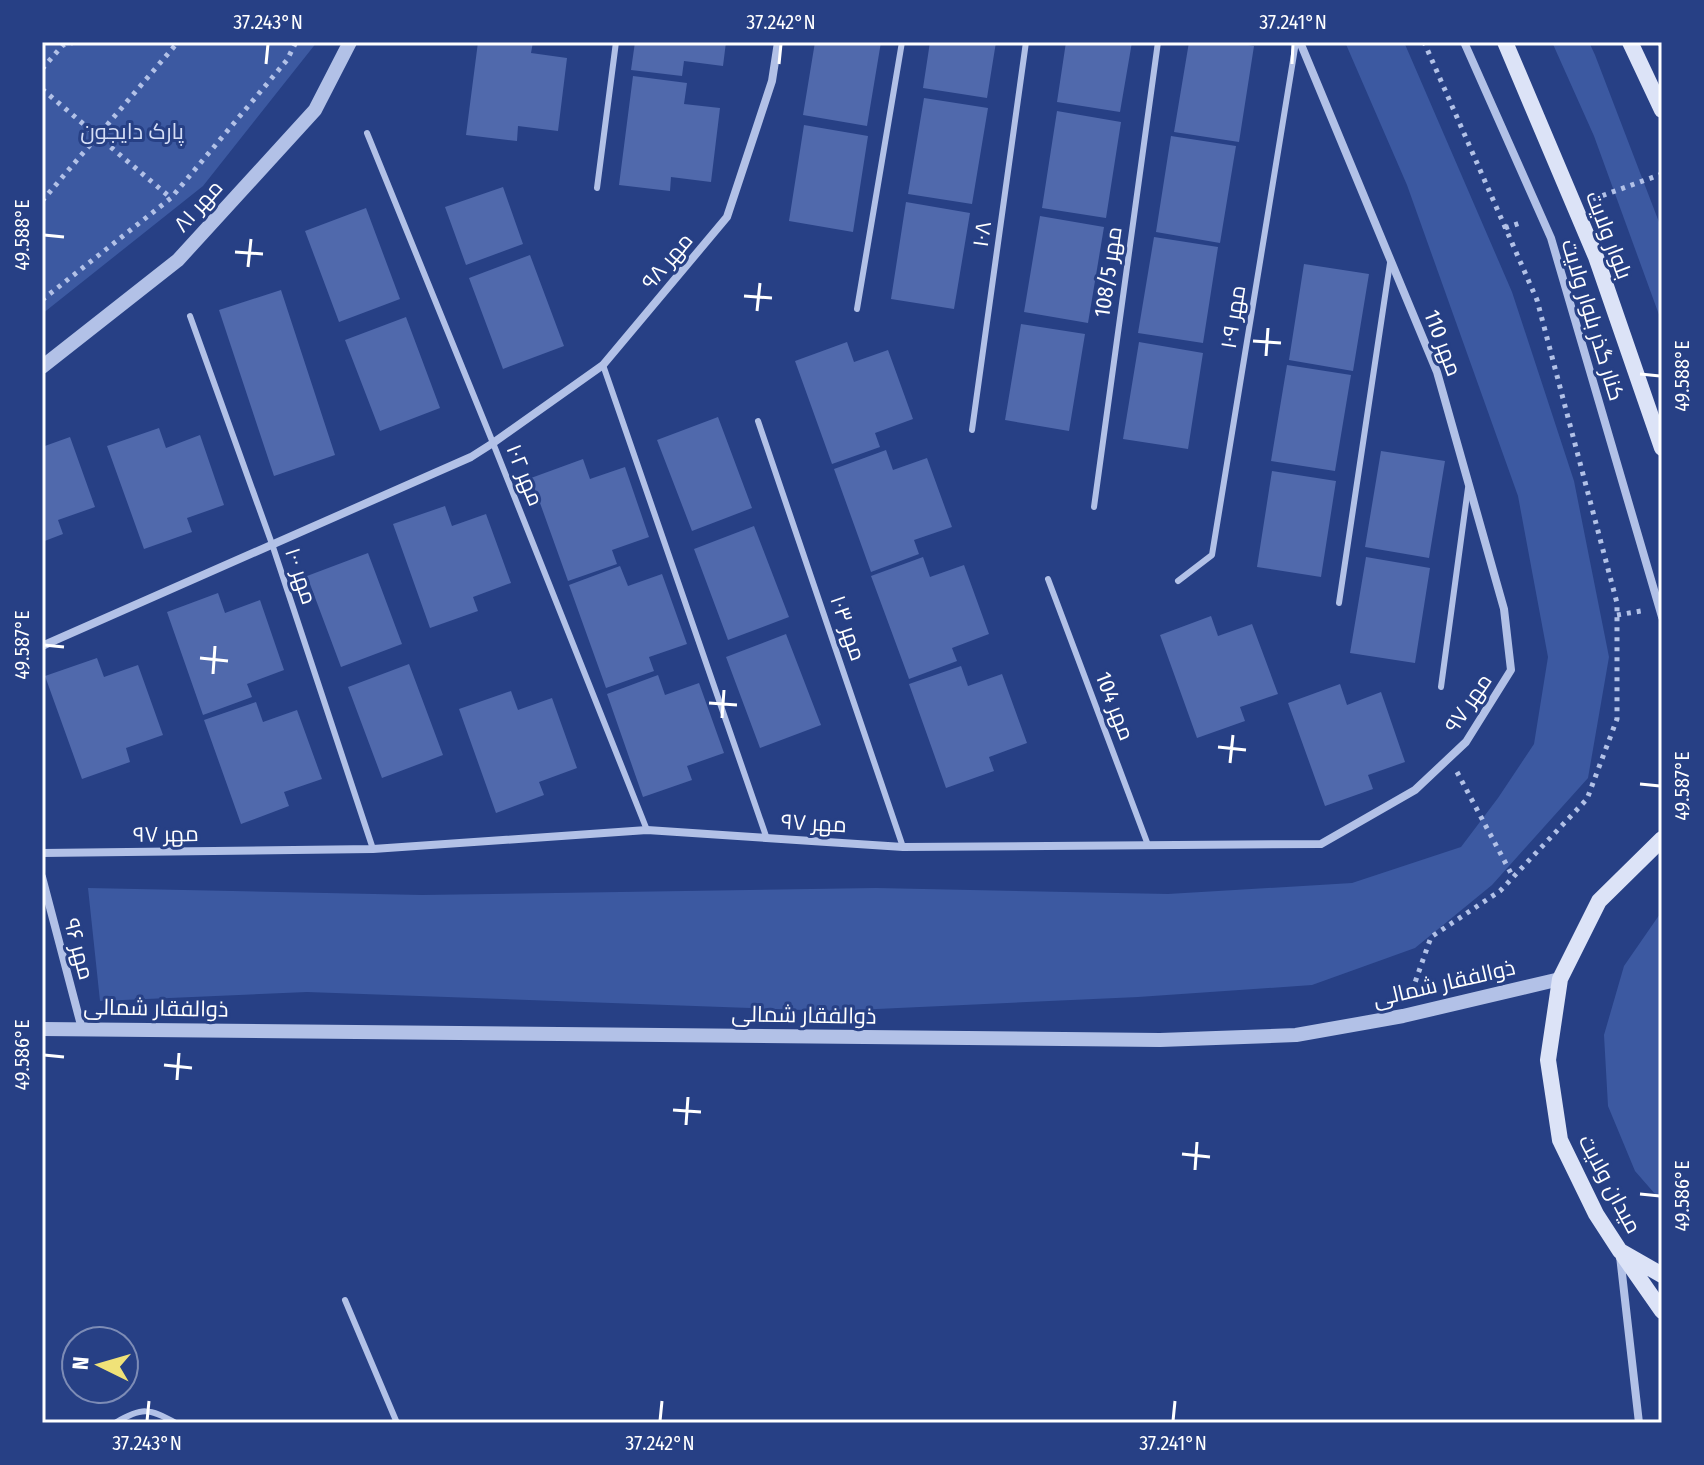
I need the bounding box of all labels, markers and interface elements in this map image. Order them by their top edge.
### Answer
text: 37.243°N [233,10,303,34]
text: 37.242°N [746,10,816,34]
text: 37.241°N [1259,10,1327,34]
park label: پارک دایجون [80,118,184,146]
street label: مهر ۸۱ [168,174,228,238]
street label: بلوار ولایت [1580,187,1638,283]
text: 49.588°E [10,199,34,271]
street label: ۱۰۸ [967,219,997,249]
street label: مهر 108/5 [1088,225,1128,319]
street label: مهر ۹۸ [636,227,698,295]
street label: کنار گذر بلوار ولایت [1556,236,1630,404]
street label: مهر ۱۰۹ [1215,283,1251,351]
street label: مهر 110 [1418,306,1468,380]
text: 49.588°E [1670,340,1694,412]
street label: مهر ۱۰۲ [500,440,550,510]
street label: مهر ۱۰۰ [279,544,323,608]
street label: مهر ۱۰۳ [824,592,872,664]
text: 49.587°E [10,610,34,680]
street label: مهر 104 [1090,668,1140,744]
street label: مهر ۹۷ [1438,668,1498,738]
text: 49.587°E [1670,751,1694,821]
street label: مهر ۹۷ [781,808,847,838]
street label: مهر ۹۷ [133,820,199,848]
street label: مهر ۹۶ [58,915,100,983]
street label: ذوالفقار شمالی [1370,954,1518,1012]
street label: ذوالفقار شمالی [83,993,229,1023]
street label: ذوالفقار شمالی [731,1000,877,1030]
text: 49.586°E [10,1019,34,1091]
street label: میدان ولایت [1573,1130,1647,1238]
text: 49.586°E [1670,1160,1694,1232]
north arrow [60,1325,140,1405]
text: N [67,1356,95,1371]
text: 37.243°N [112,1431,182,1455]
text: 37.242°N [625,1431,695,1455]
text: 37.241°N [1139,1431,1207,1455]

